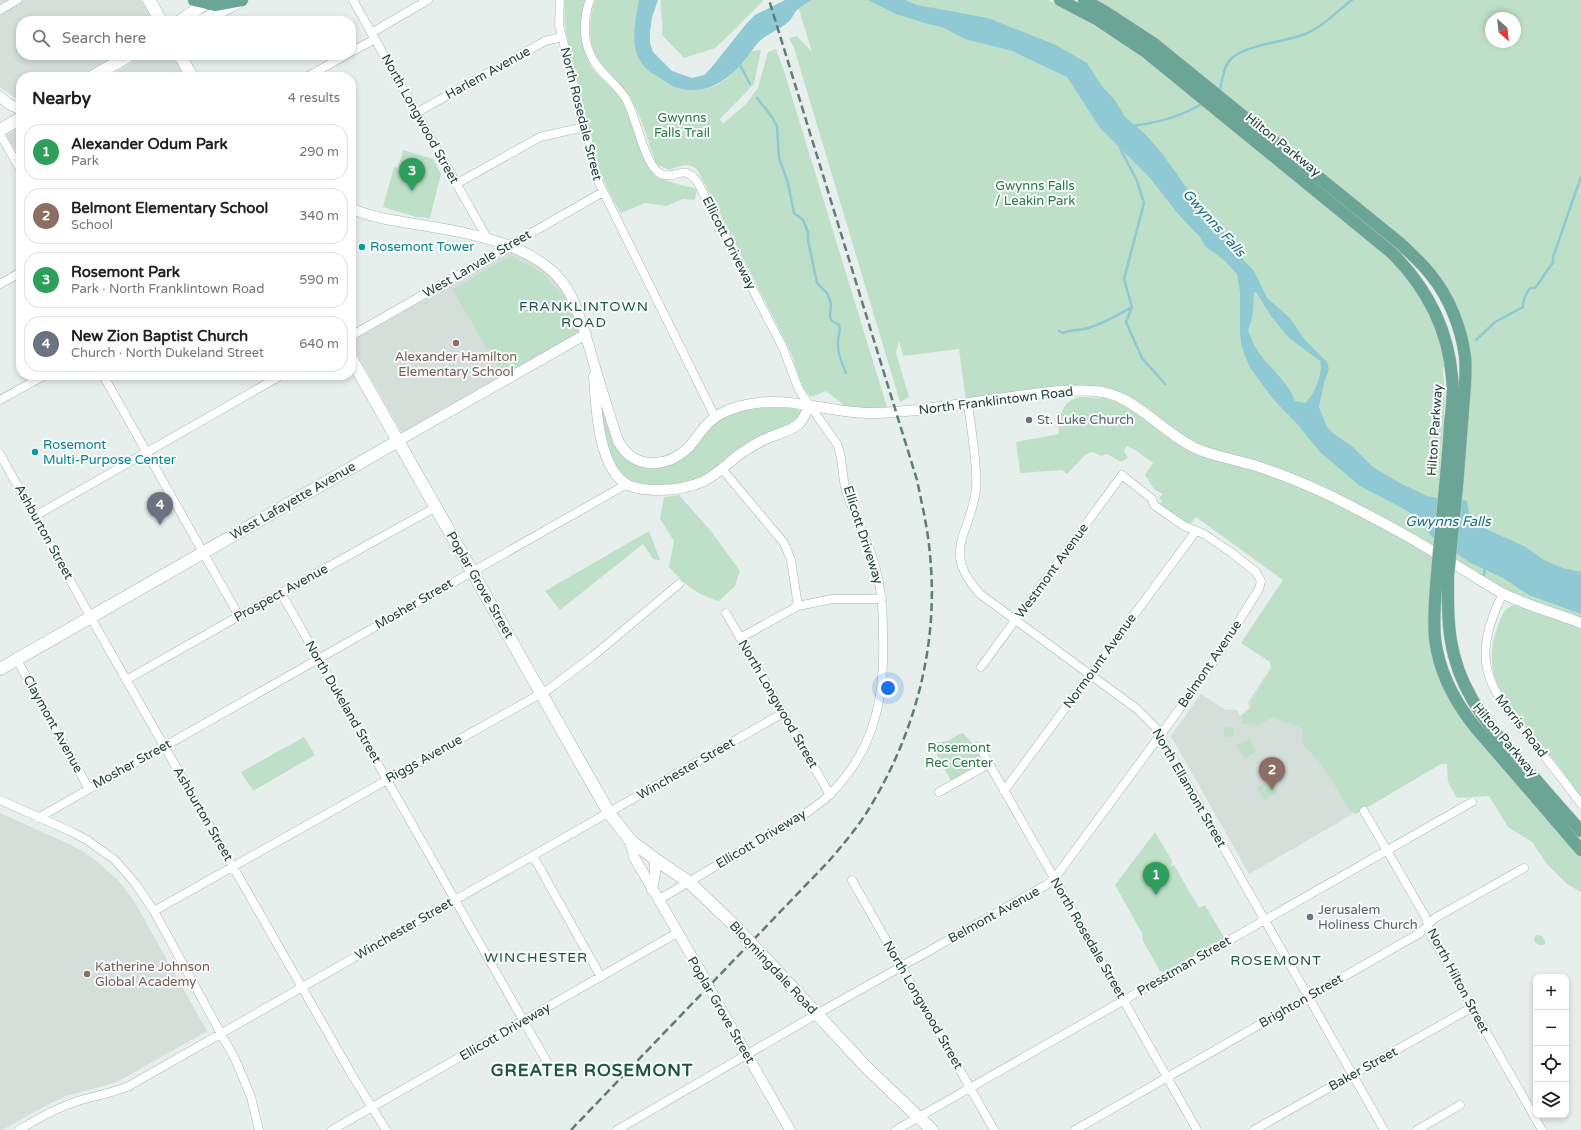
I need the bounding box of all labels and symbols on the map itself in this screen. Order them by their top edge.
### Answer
north arrow [1485,12,1521,48]
street label: Harlem Avenue [443,43,533,103]
street label: North Rosedale Street [557,46,605,182]
street label: North Longwood Street [378,51,462,187]
park label: Gwynns Falls Trail [654,110,710,141]
street label: Hilton Parkway [1242,110,1324,180]
pin: 3 [399,158,425,191]
park label: Gwynns Falls / Leakin Park [995,178,1075,209]
water label: Gwynns Falls [1179,185,1250,261]
street label: Ellicott Driveway [699,194,759,292]
street label: West Lanvale Street [420,226,534,302]
place label: Rosemont Tower [370,239,474,255]
marker: Rosemont Tower [357,242,367,252]
district label: FRANKLINTOWN ROAD [519,298,649,331]
marker: Alexander Hamilton Elementary School [451,338,461,348]
place label: Alexander Hamilton Elementary School [395,349,517,380]
street label: Hilton Parkway [1424,383,1446,477]
street label: North Franklintown Road [918,384,1074,418]
place label: St. Luke Church [1037,412,1134,428]
marker: St. Luke Church [1024,415,1034,425]
place label: Rosemont Multi-Purpose Center [43,437,176,468]
marker: Rosemont Multi-Purpose Center [30,447,40,457]
street label: West Lafayette Avenue [227,458,359,544]
street label: Ashburton Street [11,482,77,582]
street label: Ellicott Driveway [840,484,886,586]
pin: 4 [147,492,173,525]
water label: Gwynns Falls [1405,513,1492,530]
street label: Westmont Avenue [1012,520,1092,622]
street label: Poplar Grove Street [443,529,517,641]
street label: Prospect Avenue [231,561,331,625]
street label: Mosher Street [372,575,456,633]
street label: Normount Avenue [1060,610,1140,712]
street label: Belmont Avenue [1175,617,1245,711]
street label: North Longwood Street [735,637,821,771]
street label: North Dukeland Street [301,638,385,766]
street label: Claymont Avenue [20,672,86,776]
your location [878,678,898,698]
street label: Morris Road [1491,691,1551,761]
street label: Hilton Parkway [1469,699,1541,781]
street label: North Ellamont Street [1148,726,1230,850]
street label: Riggs Avenue [383,731,465,787]
street label: Winchester Street [634,734,738,804]
street label: Mosher Street [90,736,174,792]
park label: Rosemont Rec Center [925,740,993,771]
pin: 2 [1259,757,1285,790]
street label: Ashburton Street [170,764,236,864]
street label: Ellicott Driveway [713,806,809,872]
pin: 1 [1143,862,1169,895]
street label: North Rosedale Street [1047,875,1129,1001]
street label: Belmont Avenue [946,883,1042,947]
street label: Winchester Street [352,894,456,964]
place label: Jerusalem Holiness Church [1318,902,1418,933]
marker: Jerusalem Holiness Church [1305,912,1315,922]
street label: Bloomingdale Road [726,918,820,1018]
street label: North Hilton Street [1424,926,1492,1036]
street label: Presstman Street [1134,933,1234,999]
street label: North Longwood Street [880,938,966,1072]
district label: WINCHESTER [484,949,588,966]
district label: ROSEMONT [1230,952,1322,969]
street label: Poplar Grove Street [684,954,758,1066]
place label: Katherine Johnson Global Academy [95,959,210,990]
marker: Katherine Johnson Global Academy [82,969,92,979]
street label: Brighton Street [1256,970,1346,1032]
street label: Ellicott Driveway [457,999,553,1065]
street label: Baker Street [1326,1044,1400,1094]
district label: GREATER ROSEMONT [491,1060,693,1081]

